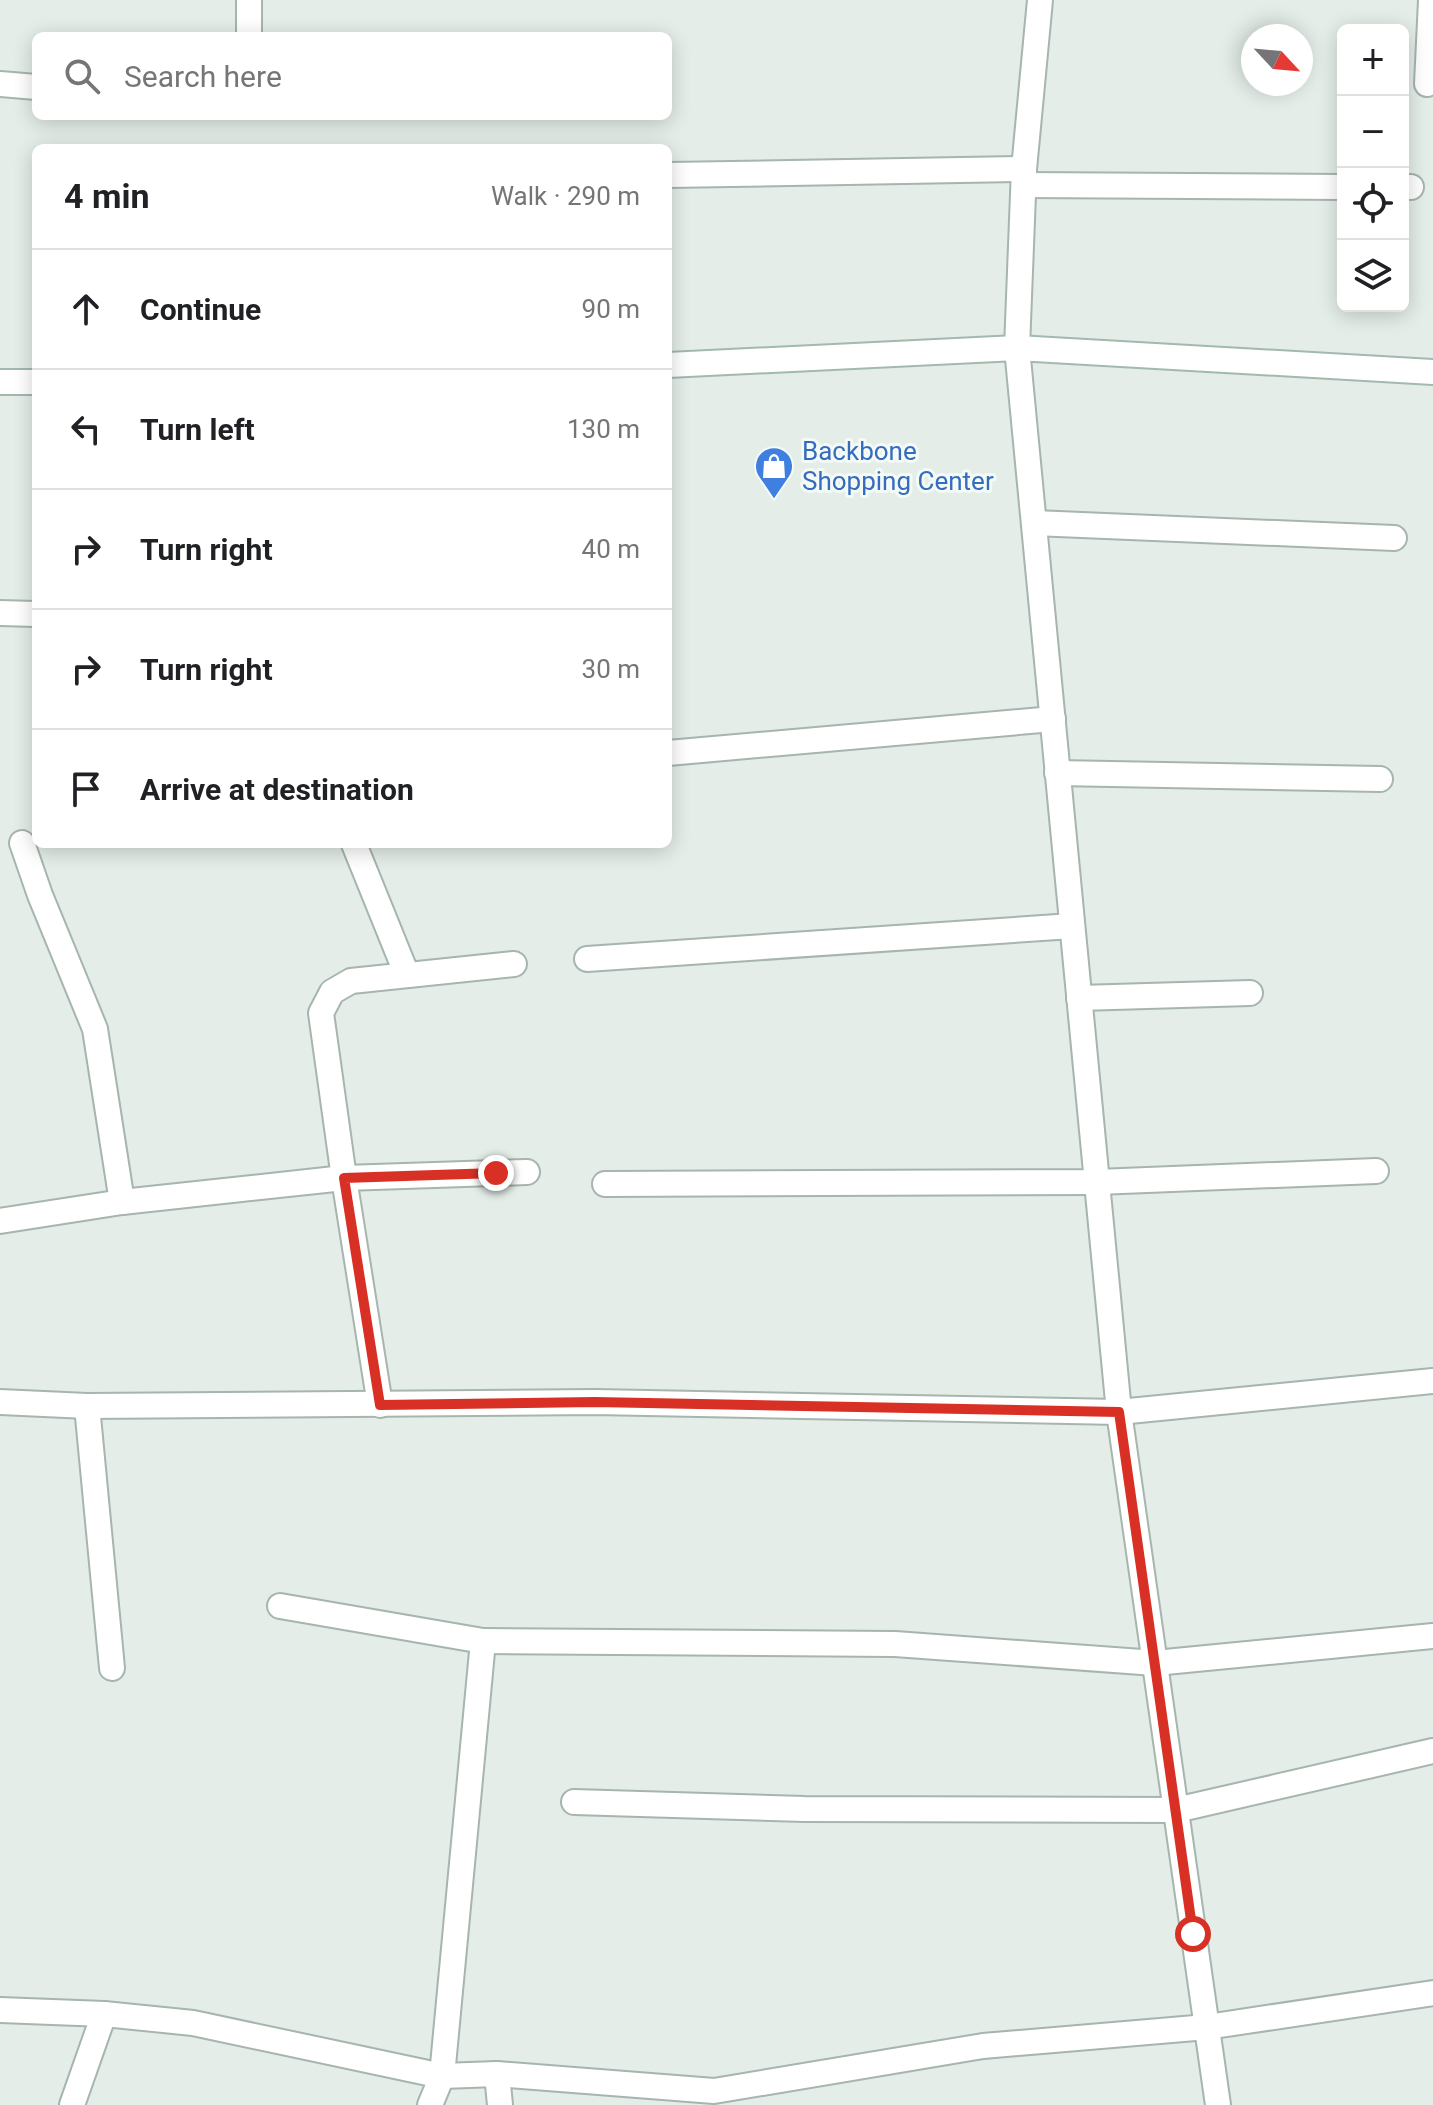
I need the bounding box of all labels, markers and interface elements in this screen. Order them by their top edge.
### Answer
north arrow [1241,24,1313,96]
map controls [1337,24,1409,312]
button: + [1337,24,1409,96]
search box [32,32,672,120]
icon: search [60,54,104,98]
text: Search here [124,59,282,94]
button: − [1337,96,1409,168]
button: locate [1337,168,1409,240]
text: 4 min [64,176,149,216]
text: Walk · 290 m [491,181,640,211]
button: layers [1337,240,1409,312]
icon: ahead [64,287,108,331]
text: Continue [140,292,261,327]
text: 90 m [582,294,640,324]
icon: left [64,407,108,451]
text: Turn left [140,412,255,447]
text: 130 m [567,414,640,444]
place label: Backbone Shopping Center [802,436,994,496]
shop icon: Backbone Shopping Center [753,445,795,500]
icon: right [64,527,108,571]
text: Turn right [140,532,273,567]
text: 40 m [582,534,640,564]
icon: right [64,647,108,691]
text: Turn right [140,652,273,687]
text: 30 m [582,654,640,684]
icon: arrive [64,767,108,811]
text: Arrive at destination [140,772,414,807]
route end [478,1155,514,1191]
route start [1175,1916,1211,1952]

